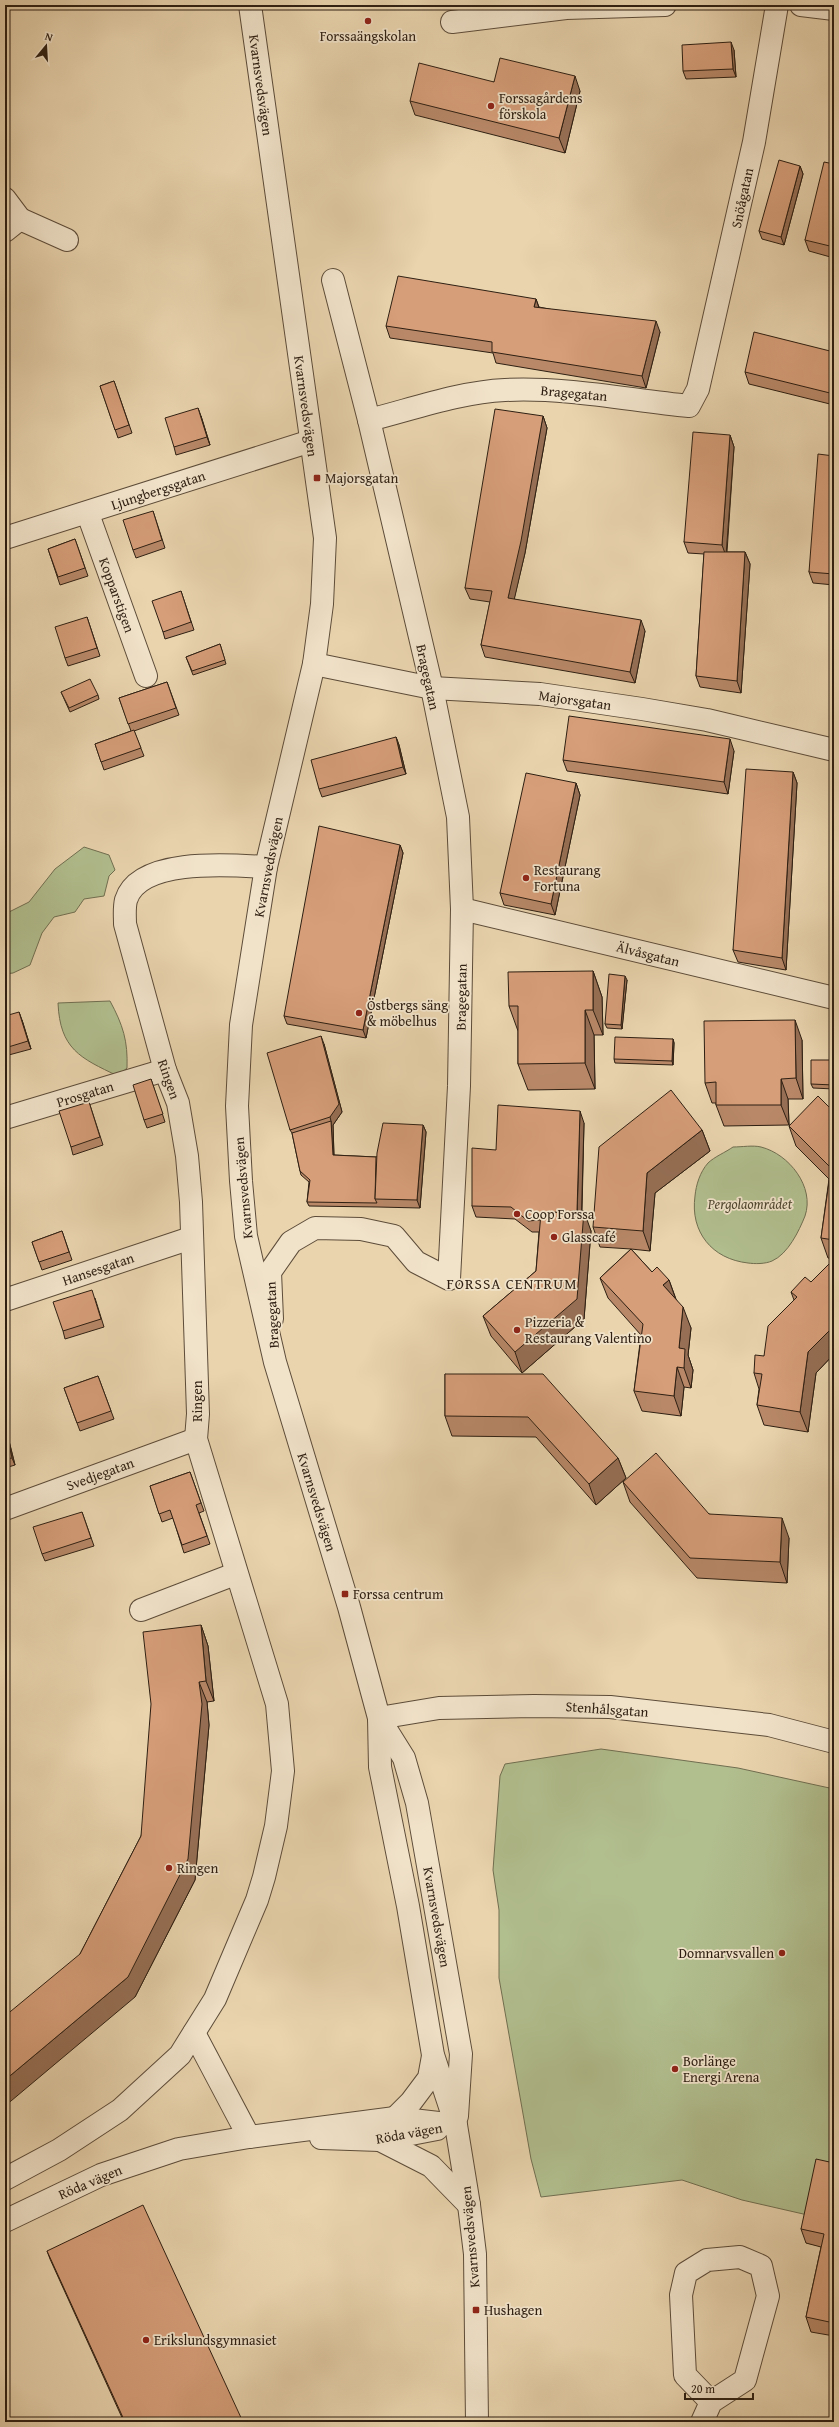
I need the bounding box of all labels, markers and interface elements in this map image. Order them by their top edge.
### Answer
marker: Forssaängskolan [363,16,373,26]
north arrow [26,26,66,66]
place label: Forssaängskolan [320,26,416,46]
text: N [43,28,56,45]
street label: Kvarnsvedsvägen [244,33,278,137]
place label: Forssagårdens förskola [499,88,583,124]
marker: Forssagårdens förskola [486,101,496,111]
street label: Snöågatan [726,166,758,230]
street label: Kvarnsvedsvägen [289,354,323,458]
street label: Bragegatan [540,380,608,406]
street label: Ljungbergsgatan [108,465,208,515]
place label: Majorsgatan [325,468,398,488]
marker: Majorsgatan [312,473,322,483]
street label: Kopparstigen [94,555,140,636]
street label: Bragegatan [411,642,445,712]
street label: Majorsgatan [537,685,613,715]
street label: Kvarnsvedsvägen [248,815,288,919]
place label: Restaurang Fortuna [534,860,600,896]
marker: Restaurang Fortuna [521,873,531,883]
street label: Älvåsgatan [614,936,682,972]
street label: Bragegatan [450,963,472,1031]
place label: Östbergs säng & möbelhus [367,995,448,1031]
marker: Östbergs säng & möbelhus [354,1008,364,1018]
street label: Ringen [153,1056,185,1102]
street label: Prosgatan [54,1076,116,1112]
street label: Kvarnsvedsvägen [229,1136,257,1240]
park label: Pergolaområdet [707,1194,793,1214]
place label: Coop Forssa [525,1204,595,1224]
marker: Coop Forssa [512,1209,522,1219]
place label: Glasscafé [562,1227,616,1247]
marker: Glasscafé [549,1232,559,1242]
street label: Hansesgatan [60,1247,137,1291]
district label: FORSSA CENTRUM [447,1273,577,1294]
street label: Bragegatan [260,1281,284,1349]
place label: Pizzeria & Restaurang Valentino [525,1312,652,1348]
marker: Pizzeria & Restaurang Valentino [512,1325,522,1335]
street label: Ringen [187,1380,207,1422]
street label: Kvarnsvedsvägen [293,1450,342,1554]
street label: Svedjegatan [63,1452,137,1496]
place label: Forssa centrum [353,1584,444,1604]
marker: Forssa centrum [340,1589,350,1599]
street label: Stenhålsgatan [565,1696,649,1722]
place label: Ringen [177,1858,218,1878]
marker: Ringen [164,1863,174,1873]
street label: Kvarnsvedsvägen [418,1865,456,1969]
place label: Domnarvsvallen [679,1943,774,1963]
marker: Domnarvsvallen [777,1948,787,1958]
place label: Borlänge Energi Arena [683,2051,760,2087]
marker: Borlänge Energi Arena [670,2064,680,2074]
street label: Röda vägen [374,2117,444,2149]
street label: Röda vägen [55,2160,125,2204]
street label: Kvarnsvedsvägen [456,2185,484,2289]
place label: Hushagen [484,2300,542,2320]
marker: Hushagen [471,2305,481,2315]
place label: Erikslundsgymnasiet [154,2330,277,2350]
marker: Erikslundsgymnasiet [141,2335,151,2345]
scale bar [685,2375,753,2401]
text: 20 m [691,2380,715,2397]

